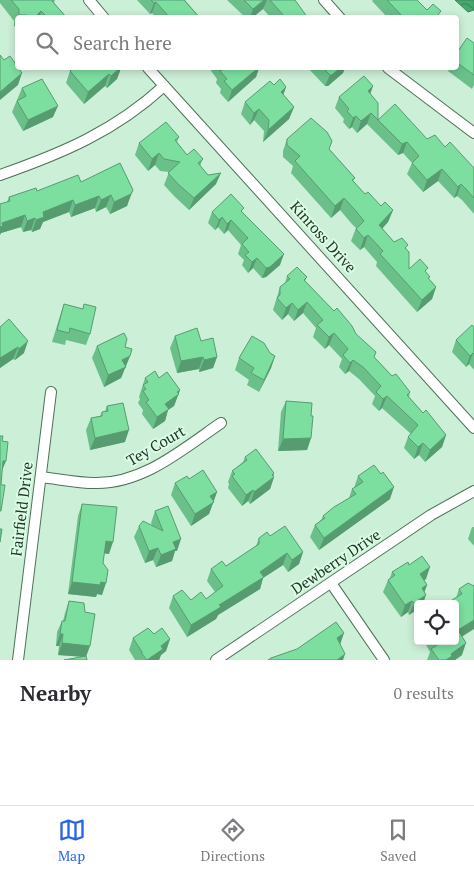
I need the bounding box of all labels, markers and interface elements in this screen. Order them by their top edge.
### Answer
search box [15,15,459,70]
icon: search [33,29,61,57]
text: Search here [73,30,172,55]
street label: Kinross Drive [286,196,361,276]
street label: Tey Court [123,420,189,470]
street label: Fairfield Drive [5,461,37,557]
street label: Dewberry Drive [287,524,384,598]
map controls [414,600,459,645]
button: locate [414,600,459,645]
text: Nearby [20,679,91,707]
text: 0 results [394,682,454,704]
tab: Map [58,816,86,865]
tab: Directions [201,816,265,865]
tab: Saved [380,816,416,865]

